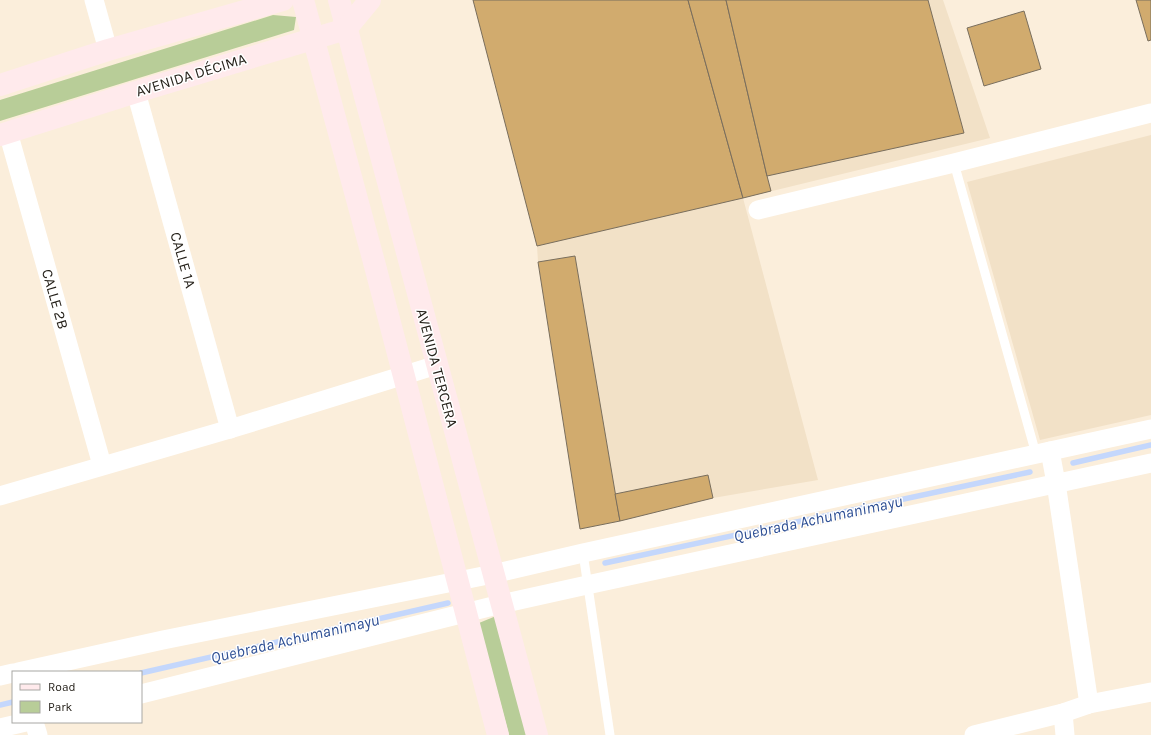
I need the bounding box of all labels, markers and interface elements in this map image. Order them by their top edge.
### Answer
street label: AVENIDA DÉCIMA [134,50,249,100]
street label: CALLE 1A [166,230,200,290]
street label: CALLE 2B [38,267,72,331]
street label: AVENIDA TERCERA [412,307,462,430]
water label: Quebrada Achumanimayu [732,491,904,546]
water label: Quebrada Achumanimayu [209,610,381,667]
legend [12,671,142,723]
text: Road [48,680,76,694]
text: Park [48,700,73,714]

